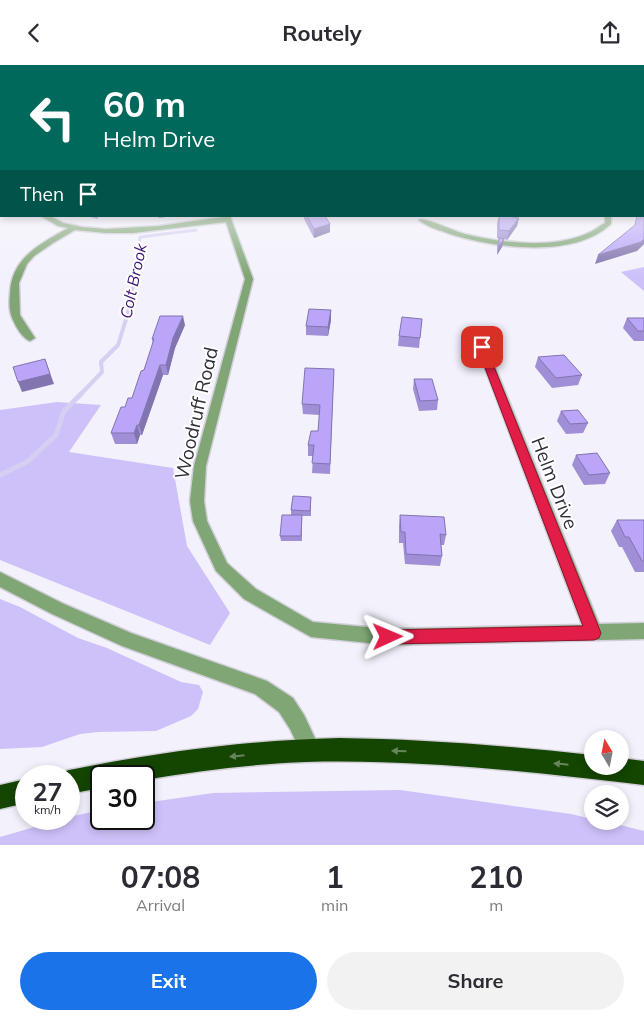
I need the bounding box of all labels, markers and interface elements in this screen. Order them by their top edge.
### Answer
icon: back [20,19,48,47]
text: Routely [282,19,362,47]
icon: share [596,19,624,47]
text: 60 m [103,82,186,126]
icon: left [20,85,85,150]
text: Helm Drive [103,125,215,153]
icon: arrive [74,180,102,208]
text: Then [20,182,64,206]
water label: Colt Brook [115,241,151,320]
pin [461,326,503,368]
icon: arrive [468,333,496,361]
street label: Woodruff Road [169,345,223,481]
street label: Helm Drive [526,433,584,533]
position arrow [361,610,413,662]
north arrow [584,730,629,775]
map controls [584,730,629,830]
one-way arrow [391,746,407,754]
one-way arrow [228,752,244,760]
one-way arrow [552,760,568,768]
speed limit sign: 30 [90,765,155,830]
text: 27 [32,776,63,807]
button: layers [584,785,629,830]
text: km/h [34,802,61,817]
text: 07:08 [121,858,200,896]
text: 1 [326,858,344,896]
text: 210 [469,858,523,896]
text: Arrival [136,895,185,915]
text: min [321,895,348,915]
text: m [489,895,503,915]
button: Exit [20,952,317,1010]
button: Share [327,952,624,1010]

